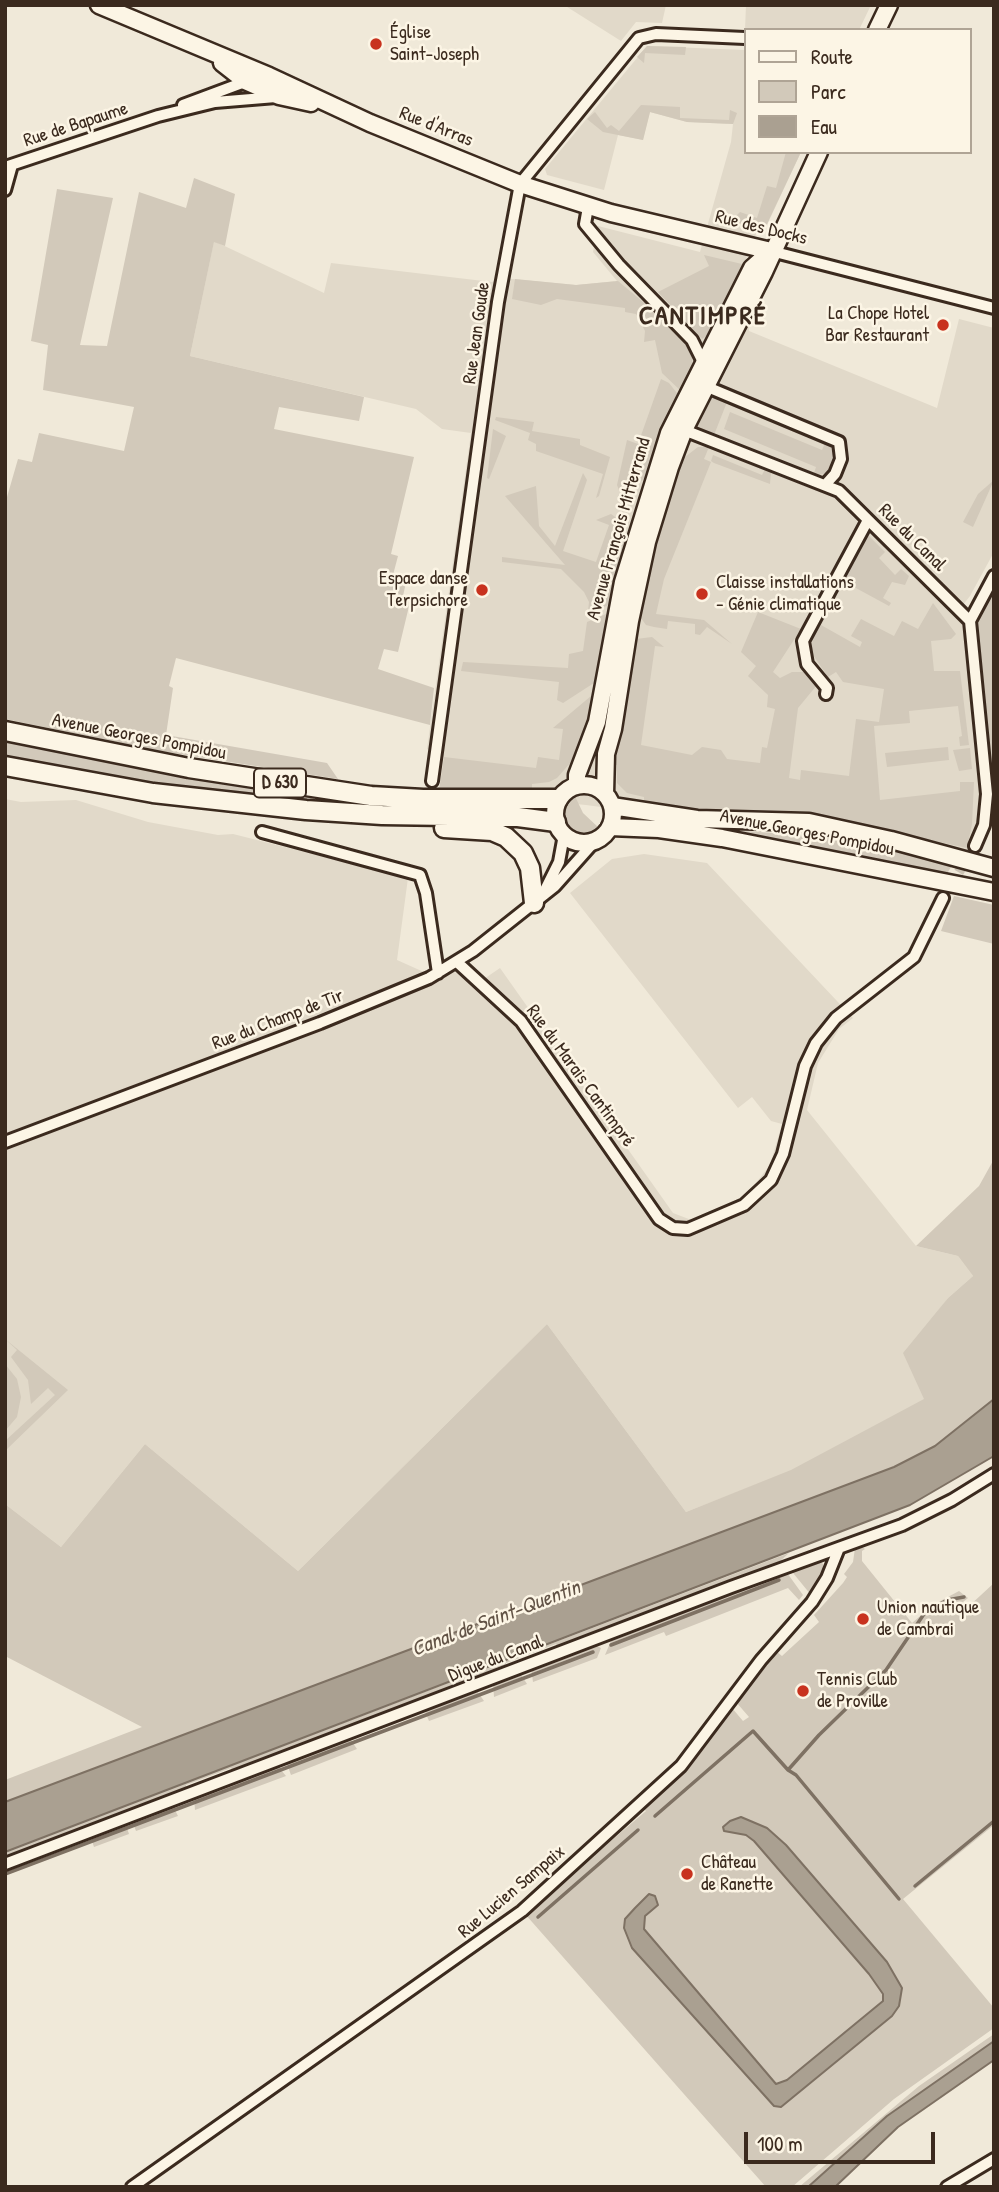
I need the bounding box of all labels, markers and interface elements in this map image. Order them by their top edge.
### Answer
place label: Église Saint-Joseph [390,22,479,66]
legend [744,28,971,154]
marker: Église Saint-Joseph [368,36,384,52]
text: Route [811,42,853,71]
text: Parc [811,77,846,106]
street label: Rue de Bapaume [21,97,131,153]
street label: Rue d'Arras [396,102,476,152]
text: Eau [811,112,837,141]
street label: Rue des Docks [713,206,809,250]
street label: Rue Jean Goude [459,281,495,385]
district label: CANTIMPRÉ [640,301,766,333]
place label: La Chope Hotel Bar Restaurant [825,303,929,347]
marker: La Chope Hotel Bar Restaurant [935,317,951,333]
street label: Avenue François Mitterrand [582,435,656,623]
street label: Rue du Canal [873,499,951,577]
place label: Espace danse Terpsichore [379,568,468,612]
place label: Claisse installations - Génie climatique [716,572,854,616]
marker: Espace danse Terpsichore [474,582,490,598]
marker: Claisse installations - Génie climatique [694,586,710,602]
street label: Avenue Georges Pompidou [50,709,228,765]
road number: D 630 [254,768,306,798]
street label: Avenue Georges Pompidou [718,805,896,861]
street label: Rue du Champ de Tir [209,985,347,1055]
street label: Rue du Marais Cantimpré [521,1000,639,1152]
water label: Canal de Saint-Quentin [408,1575,584,1663]
place label: Union nautique de Cambrai [877,1597,979,1641]
marker: Union nautique de Cambrai [855,1611,871,1627]
street label: Digue du Canal [445,1631,547,1687]
place label: Tennis Club de Proville [817,1669,897,1713]
marker: Tennis Club de Proville [795,1683,811,1699]
street label: Rue Lucien Sampaix [454,1841,570,1943]
place label: Château de Ranette [701,1852,773,1896]
marker: Château de Ranette [679,1866,695,1882]
scale bar [747,2118,938,2162]
text: 100 m [757,2129,803,2158]

